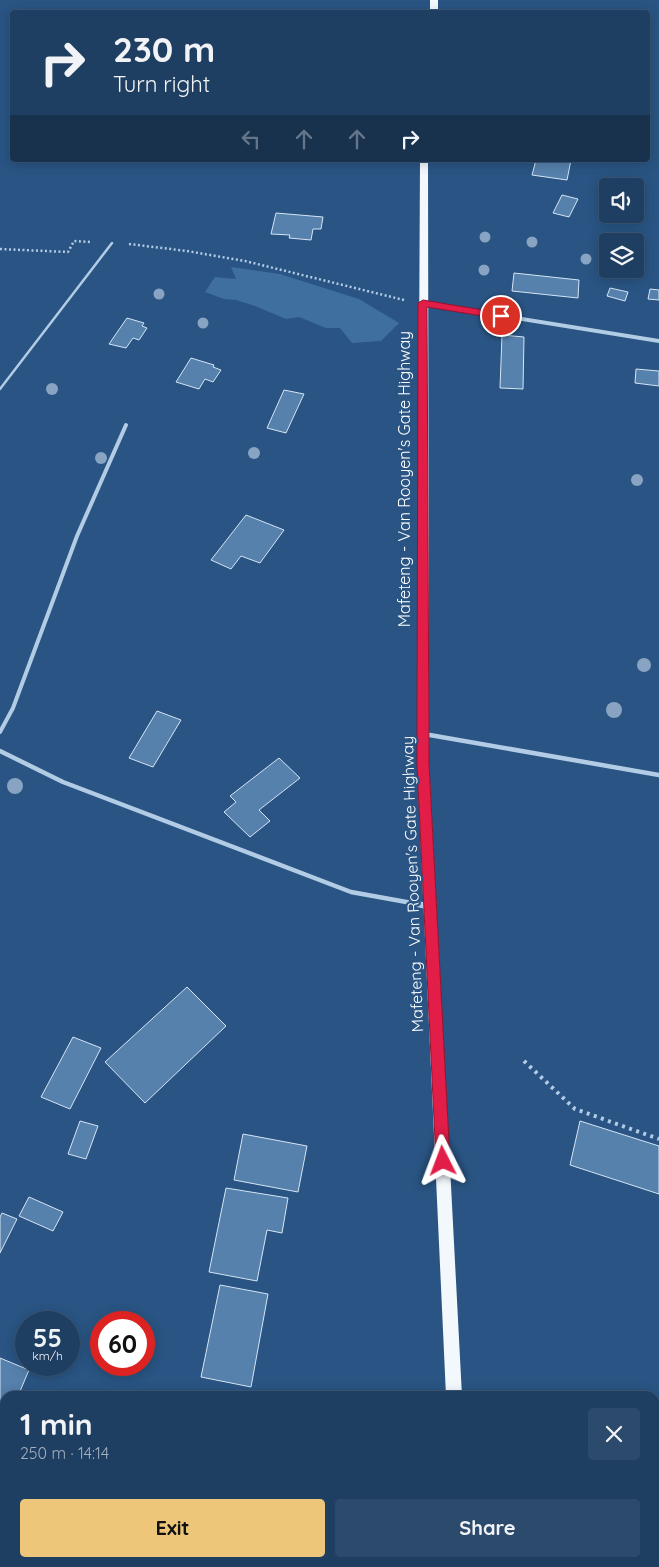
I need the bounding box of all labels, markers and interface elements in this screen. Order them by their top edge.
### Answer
text: 230 m [113,27,215,71]
icon: right [30,30,95,95]
text: Turn right [113,70,210,98]
icon: left [237,125,265,153]
icon: ahead [290,125,318,153]
icon: ahead [343,125,371,153]
icon: right [396,125,424,153]
map controls [599,178,644,278]
button: sound [599,178,644,223]
button: layers [599,233,644,278]
pin [480,295,522,337]
icon: arrive [487,302,515,330]
street label: Mafeteng - Van Rooyen's Gate Highway [394,331,414,627]
street label: Mafeteng - Van Rooyen's Gate Highway [397,736,427,1032]
position arrow [416,1134,468,1186]
speed limit sign: 60 [90,1311,155,1376]
text: 55 [33,1322,62,1353]
text: km/h [32,1348,63,1363]
text: 1 min [20,1405,93,1443]
button: close [588,1408,640,1460]
text: 250 m · 14:14 [20,1443,109,1463]
button: Exit [20,1499,325,1557]
button: Share [335,1499,640,1557]

